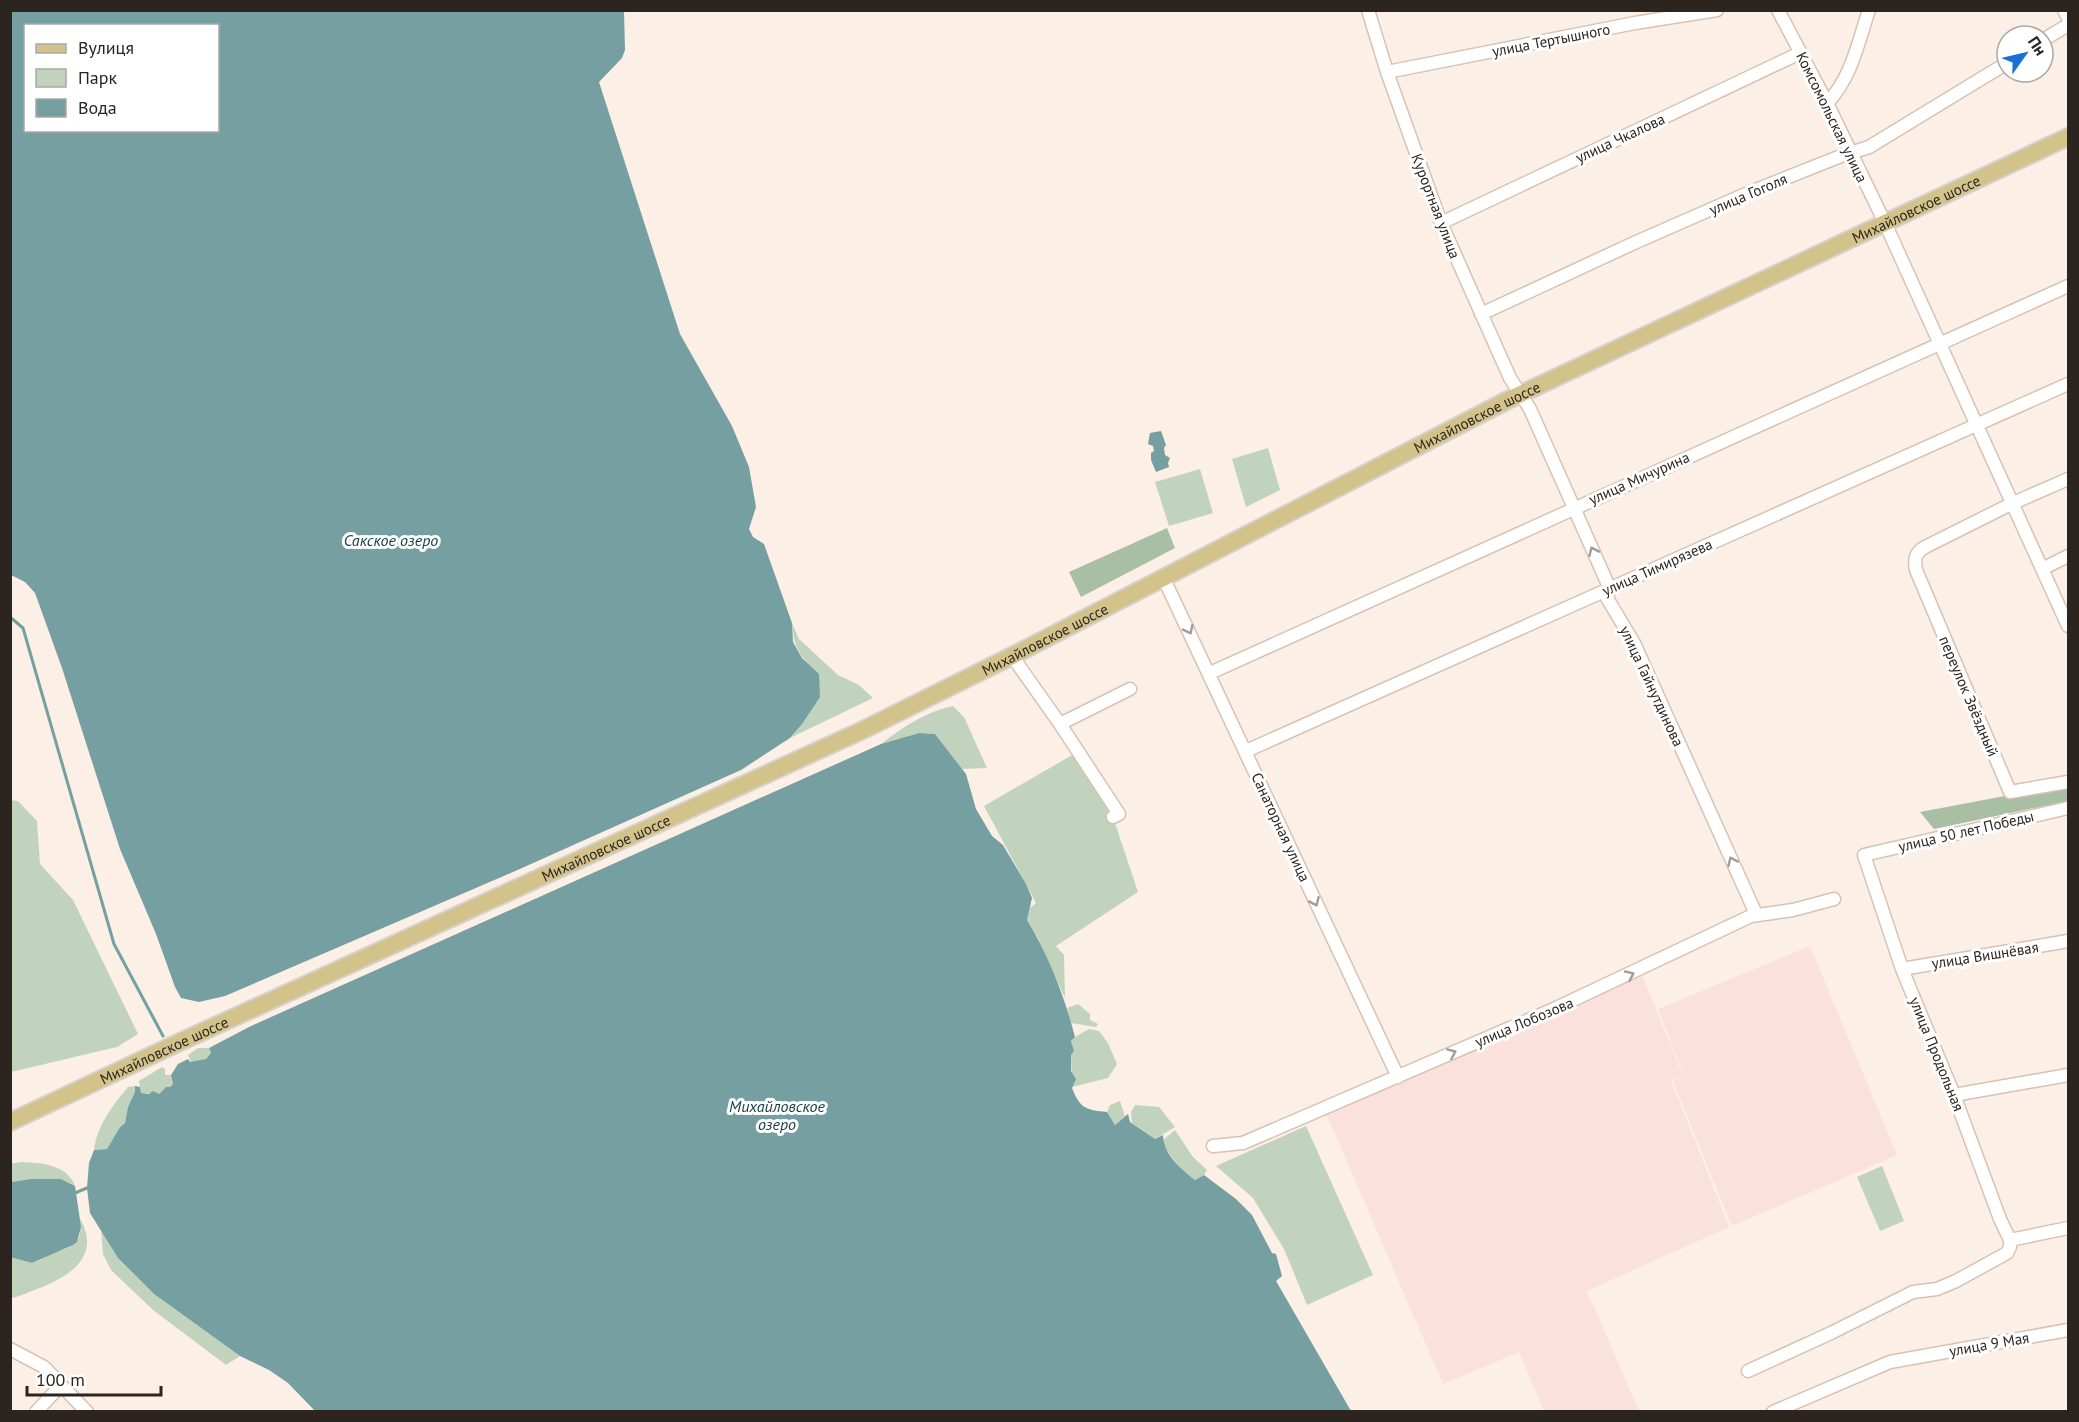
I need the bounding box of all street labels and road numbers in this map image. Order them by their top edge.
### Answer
street label: улица Тертышного [1490,19,1612,61]
street label: Комсомольская улица [1792,49,1872,185]
street label: улица Чкалова [1572,109,1668,167]
street label: Курортная улица [1407,151,1465,261]
street label: улица Гоголя [1706,169,1790,219]
street label: Михайловское шоссе [1849,170,1983,247]
street label: Михайловское шоссе [1410,377,1543,457]
street label: улица Мичурина [1586,447,1692,509]
street label: улица Тимирязева [1599,534,1715,600]
street label: Михайловское шоссе [978,599,1111,679]
street label: улица Гайнутдинова [1616,623,1688,749]
street label: переулок Звёздный [1935,633,2003,759]
street label: Санаторная улица [1247,769,1315,885]
street label: улица 50 лет Победы [1896,806,2036,856]
street label: Михайловское шоссе [538,810,673,885]
street label: улица Вишнёвая [1930,937,2040,973]
street label: улица Лобозова [1472,993,1576,1051]
street label: улица Продольная [1905,994,1969,1114]
street label: Михайловское шоссе [97,1012,231,1088]
street label: улица 9 Мая [1948,1328,2030,1360]

